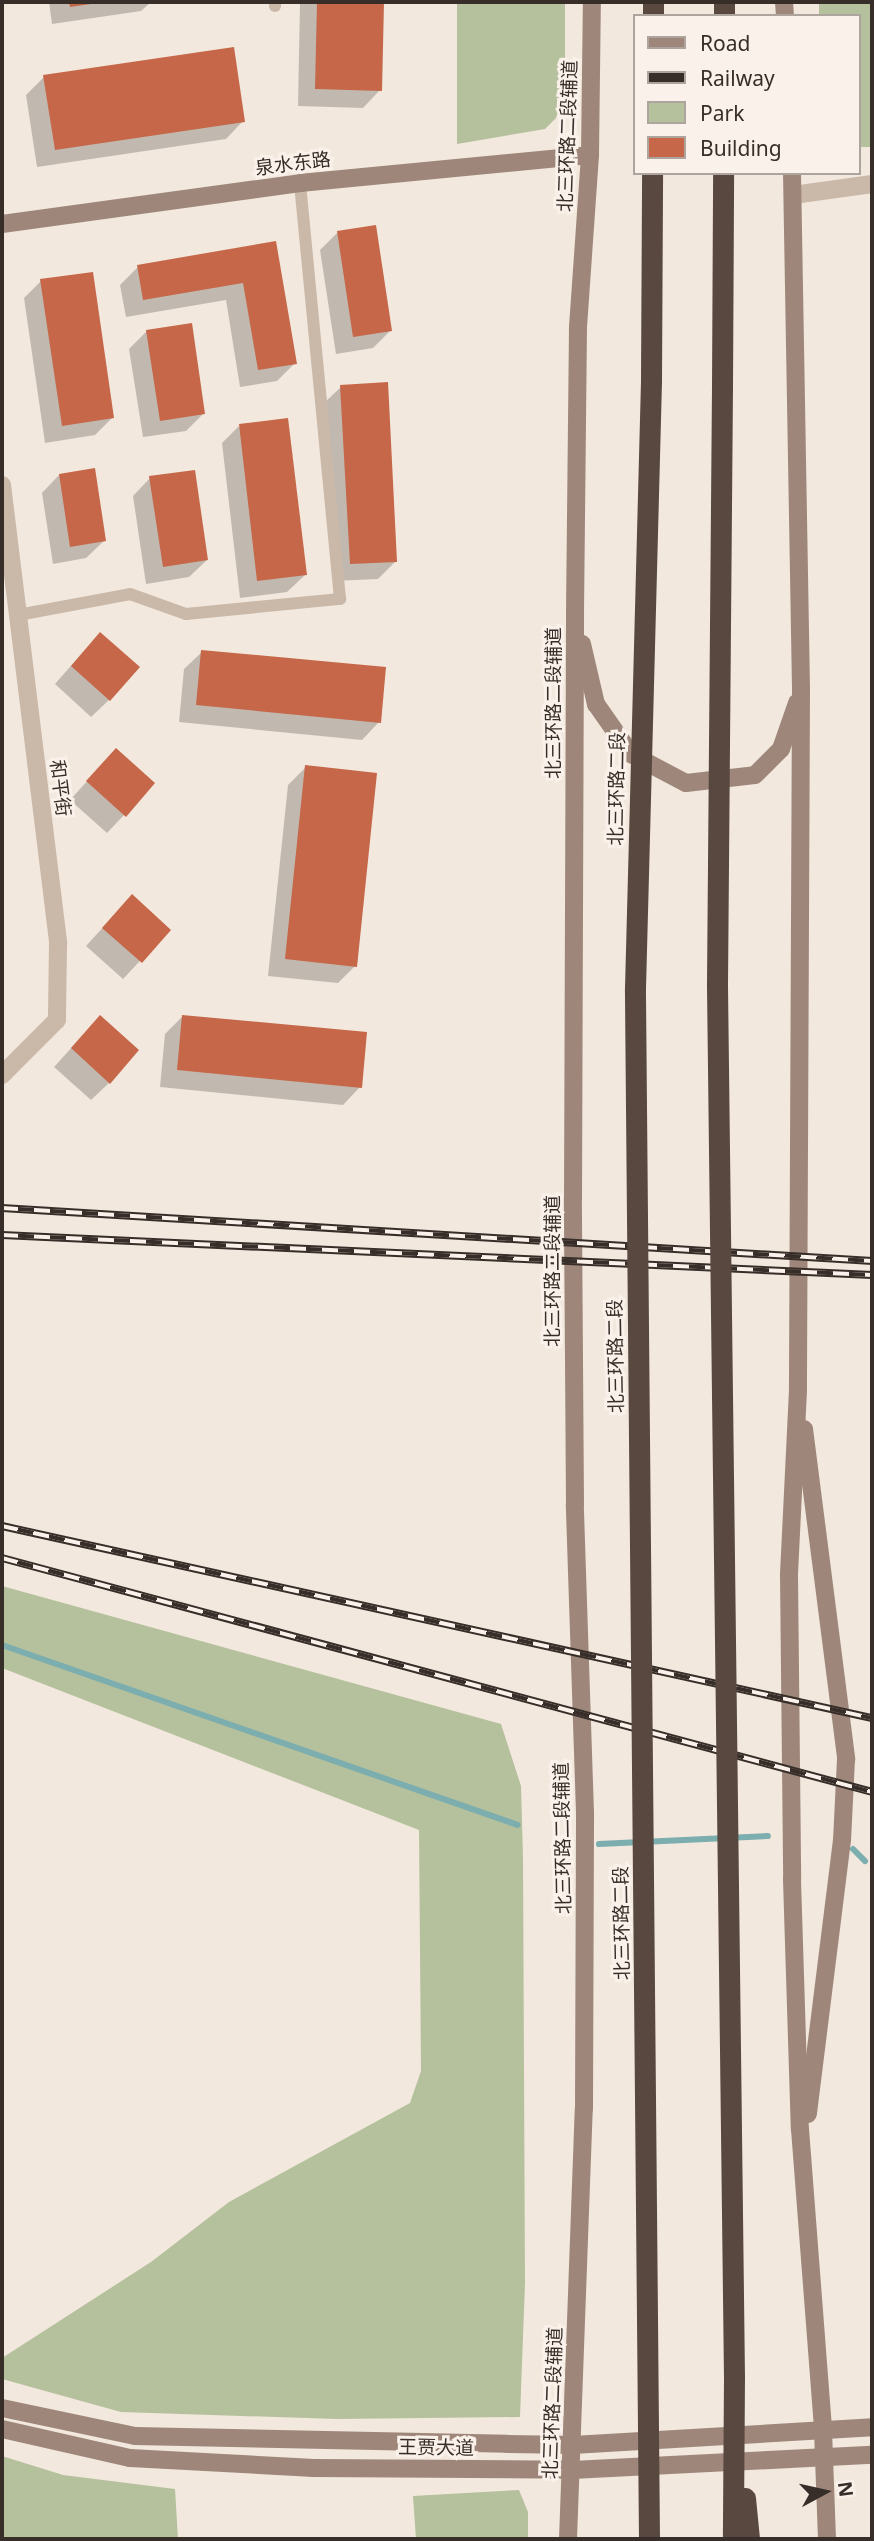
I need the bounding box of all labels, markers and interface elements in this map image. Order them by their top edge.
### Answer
legend [632,14,860,175]
text: Road [700,29,750,57]
street label: 北三环路二段辅道 [554,60,582,212]
text: Railway [700,64,775,92]
text: Park [700,99,744,127]
text: Building [700,134,782,162]
street label: 泉水东路 [254,148,332,180]
street label: 北三环路二段辅道 [543,627,565,779]
street label: 北三环路二段 [605,732,629,846]
street label: 和平街 [45,758,75,818]
street label: 北三环路二段辅道 [542,1195,564,1347]
street label: 北三环路二段 [604,1299,628,1413]
street label: 北三环路二段辅道 [550,1762,576,1914]
street label: 北三环路二段 [610,1866,634,1980]
street label: 北三环路二段辅道 [539,2327,567,2479]
street label: 王贾大道 [398,2436,474,2460]
north arrow [790,2457,860,2527]
text: N [832,2480,860,2499]

